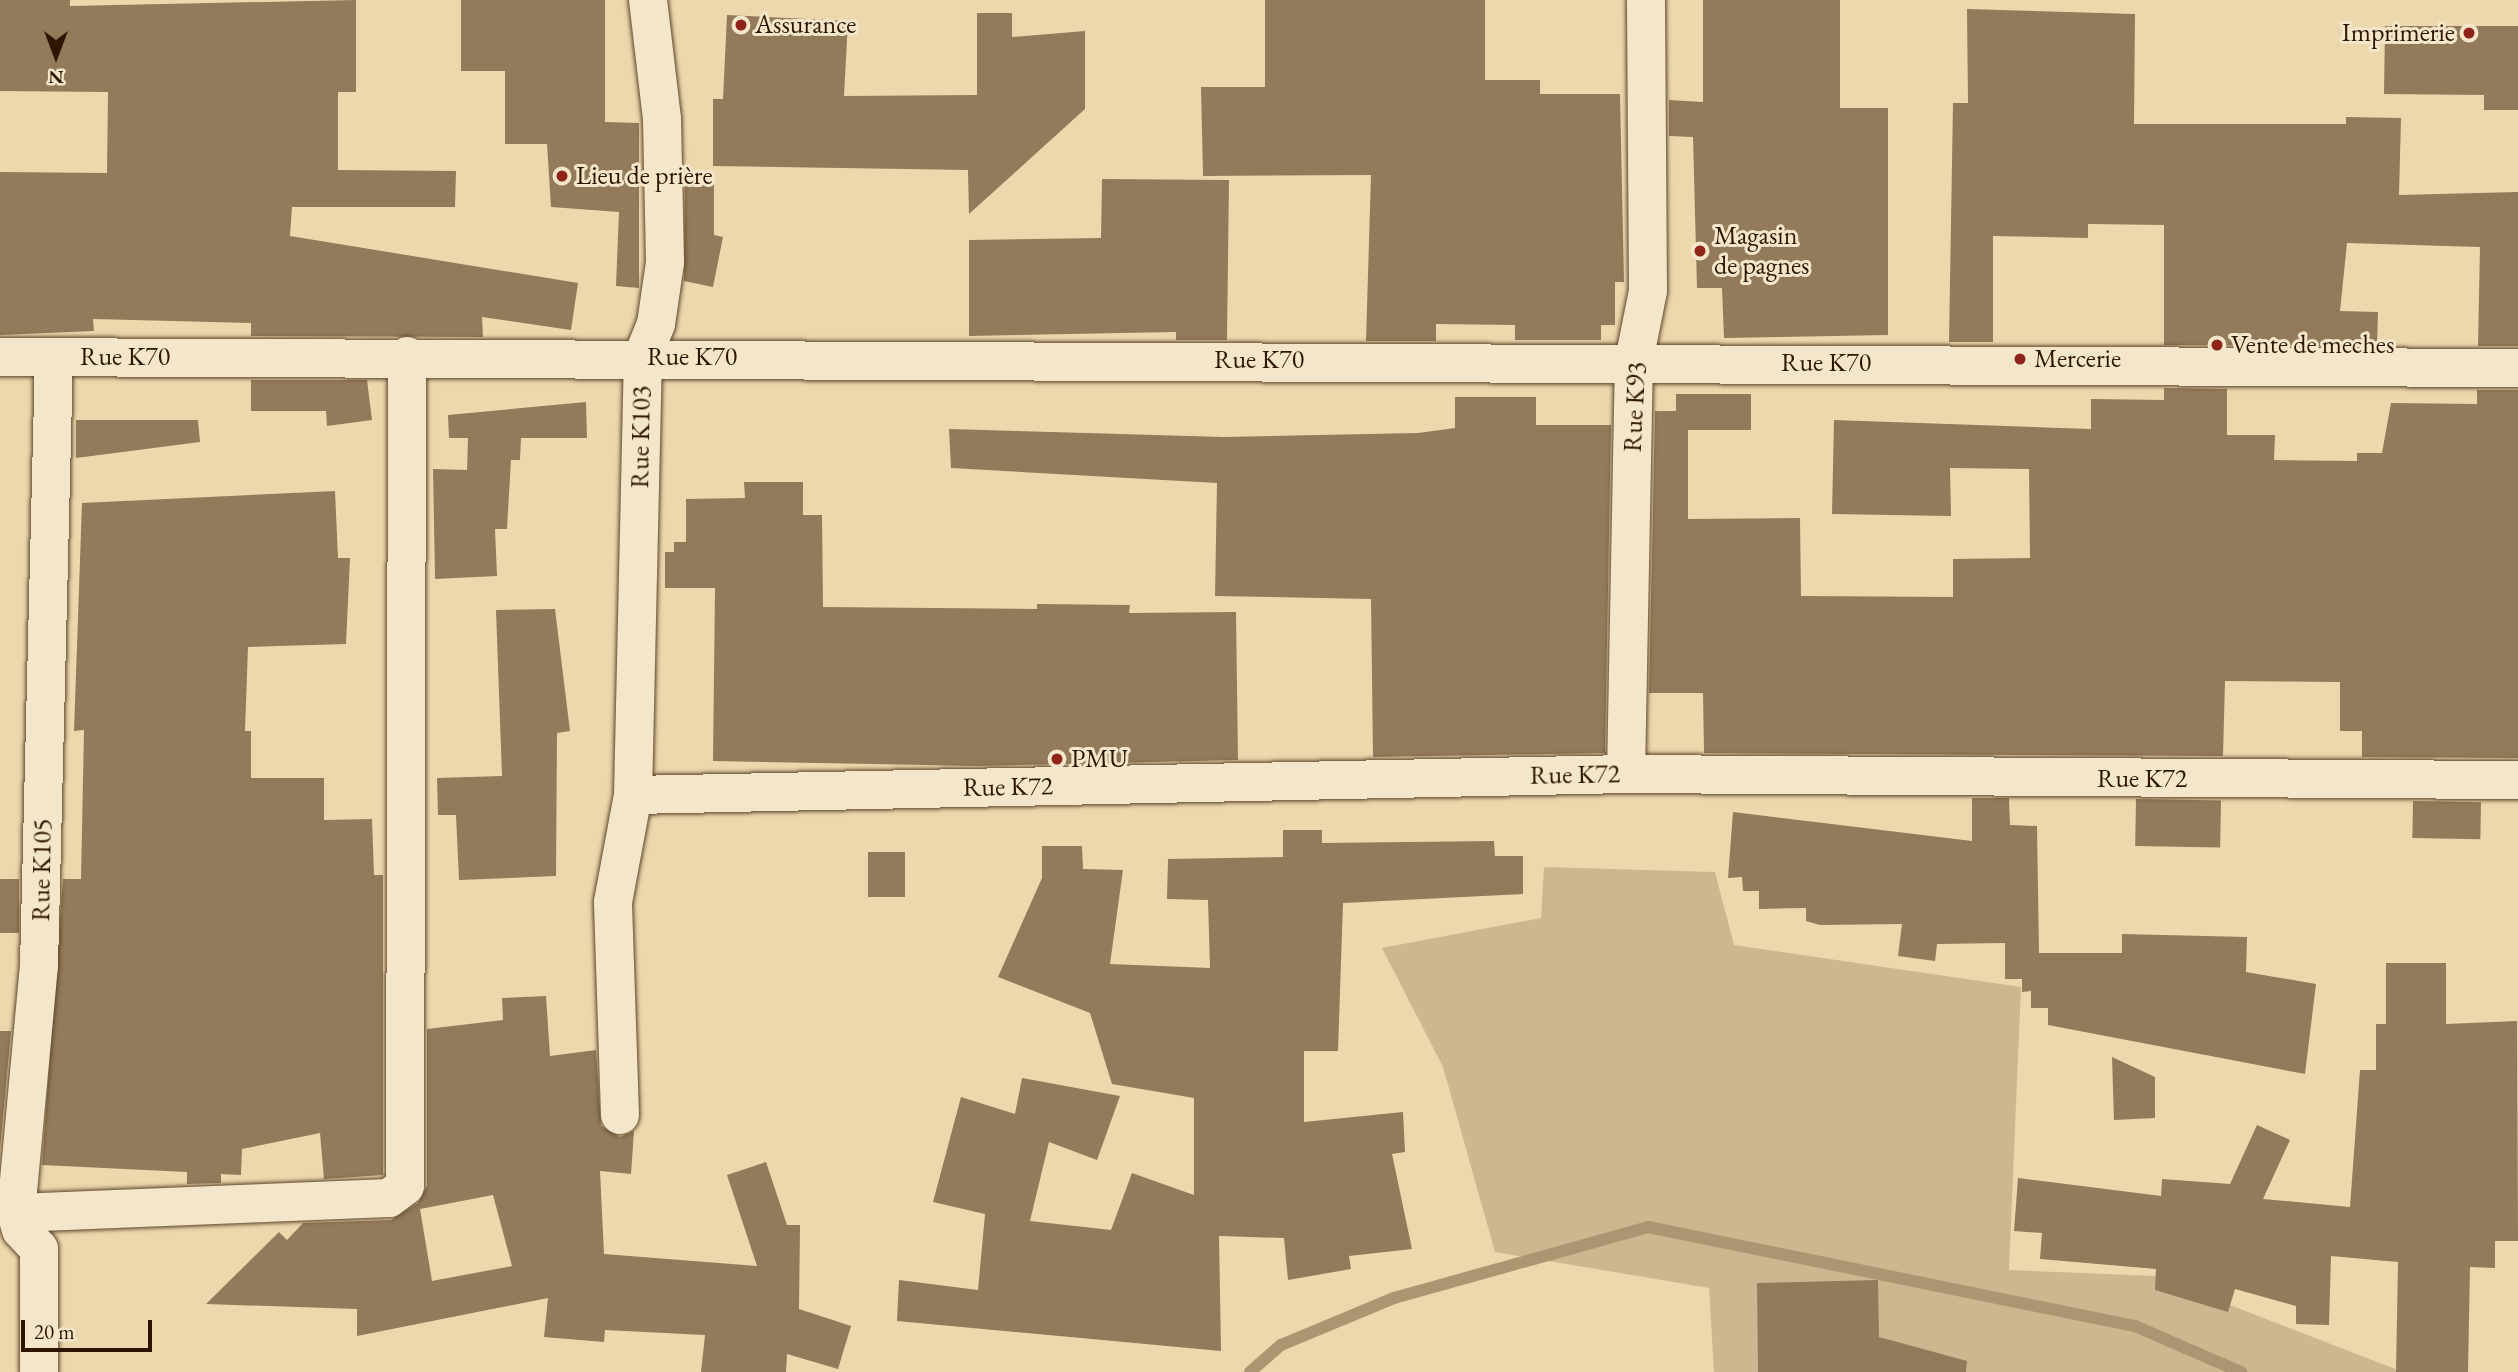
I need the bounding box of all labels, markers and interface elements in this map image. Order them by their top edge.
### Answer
place label: Assurance [755,9,856,41]
marker: Assurance [733,17,749,33]
place label: Imprimerie [2342,17,2455,49]
north arrow [21,21,91,91]
marker: Imprimerie [2461,25,2477,41]
text: N [48,65,64,90]
place label: Lieu de prière [576,160,713,192]
marker: Lieu de prière [554,168,570,184]
place label: Magasin de pagnes [1714,220,1809,282]
marker: Magasin de pagnes [1692,243,1708,259]
place label: Vente de meches [2231,329,2394,361]
marker: Vente de meches [2209,337,2225,353]
street label: Rue K70 [80,341,170,373]
street label: Rue K70 [647,341,737,373]
place label: Mercerie [2034,343,2121,375]
street label: Rue K70 [1214,344,1304,376]
street label: Rue K70 [1781,347,1871,379]
marker: Mercerie [2012,351,2028,367]
street label: Rue K93 [1617,361,1653,453]
street label: Rue K103 [625,385,657,489]
place label: PMU [1071,743,1128,775]
marker: PMU [1049,751,1065,767]
street label: Rue K72 [1530,759,1620,791]
street label: Rue K72 [2097,763,2187,795]
street label: Rue K72 [963,771,1053,803]
street label: Rue K105 [26,818,58,922]
scale bar [24,1306,156,1350]
text: 20 m [34,1318,75,1345]

